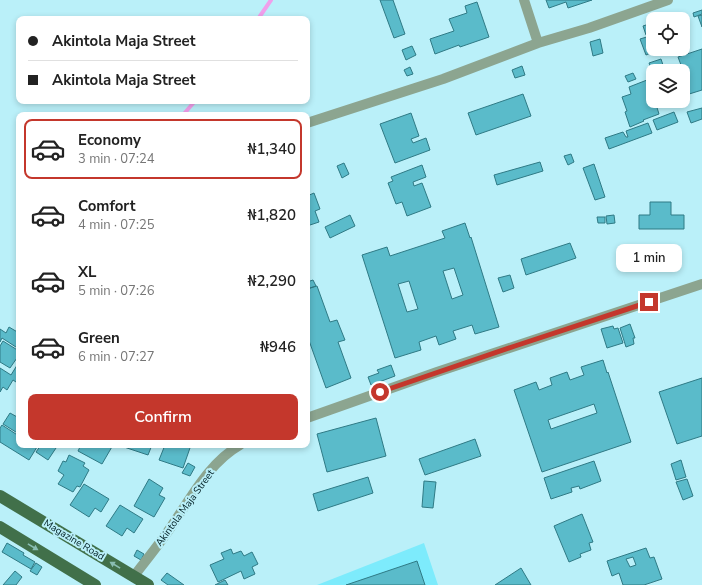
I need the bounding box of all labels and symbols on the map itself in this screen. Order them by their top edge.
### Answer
callout: 1 min [616,244,682,272]
route end [640,293,658,311]
route start [371,383,389,401]
street label: Akintola Maja Street [152,466,218,549]
street label: Magazine Road [41,516,107,564]
one-way arrow [28,543,38,551]
one-way arrow [109,561,121,568]

